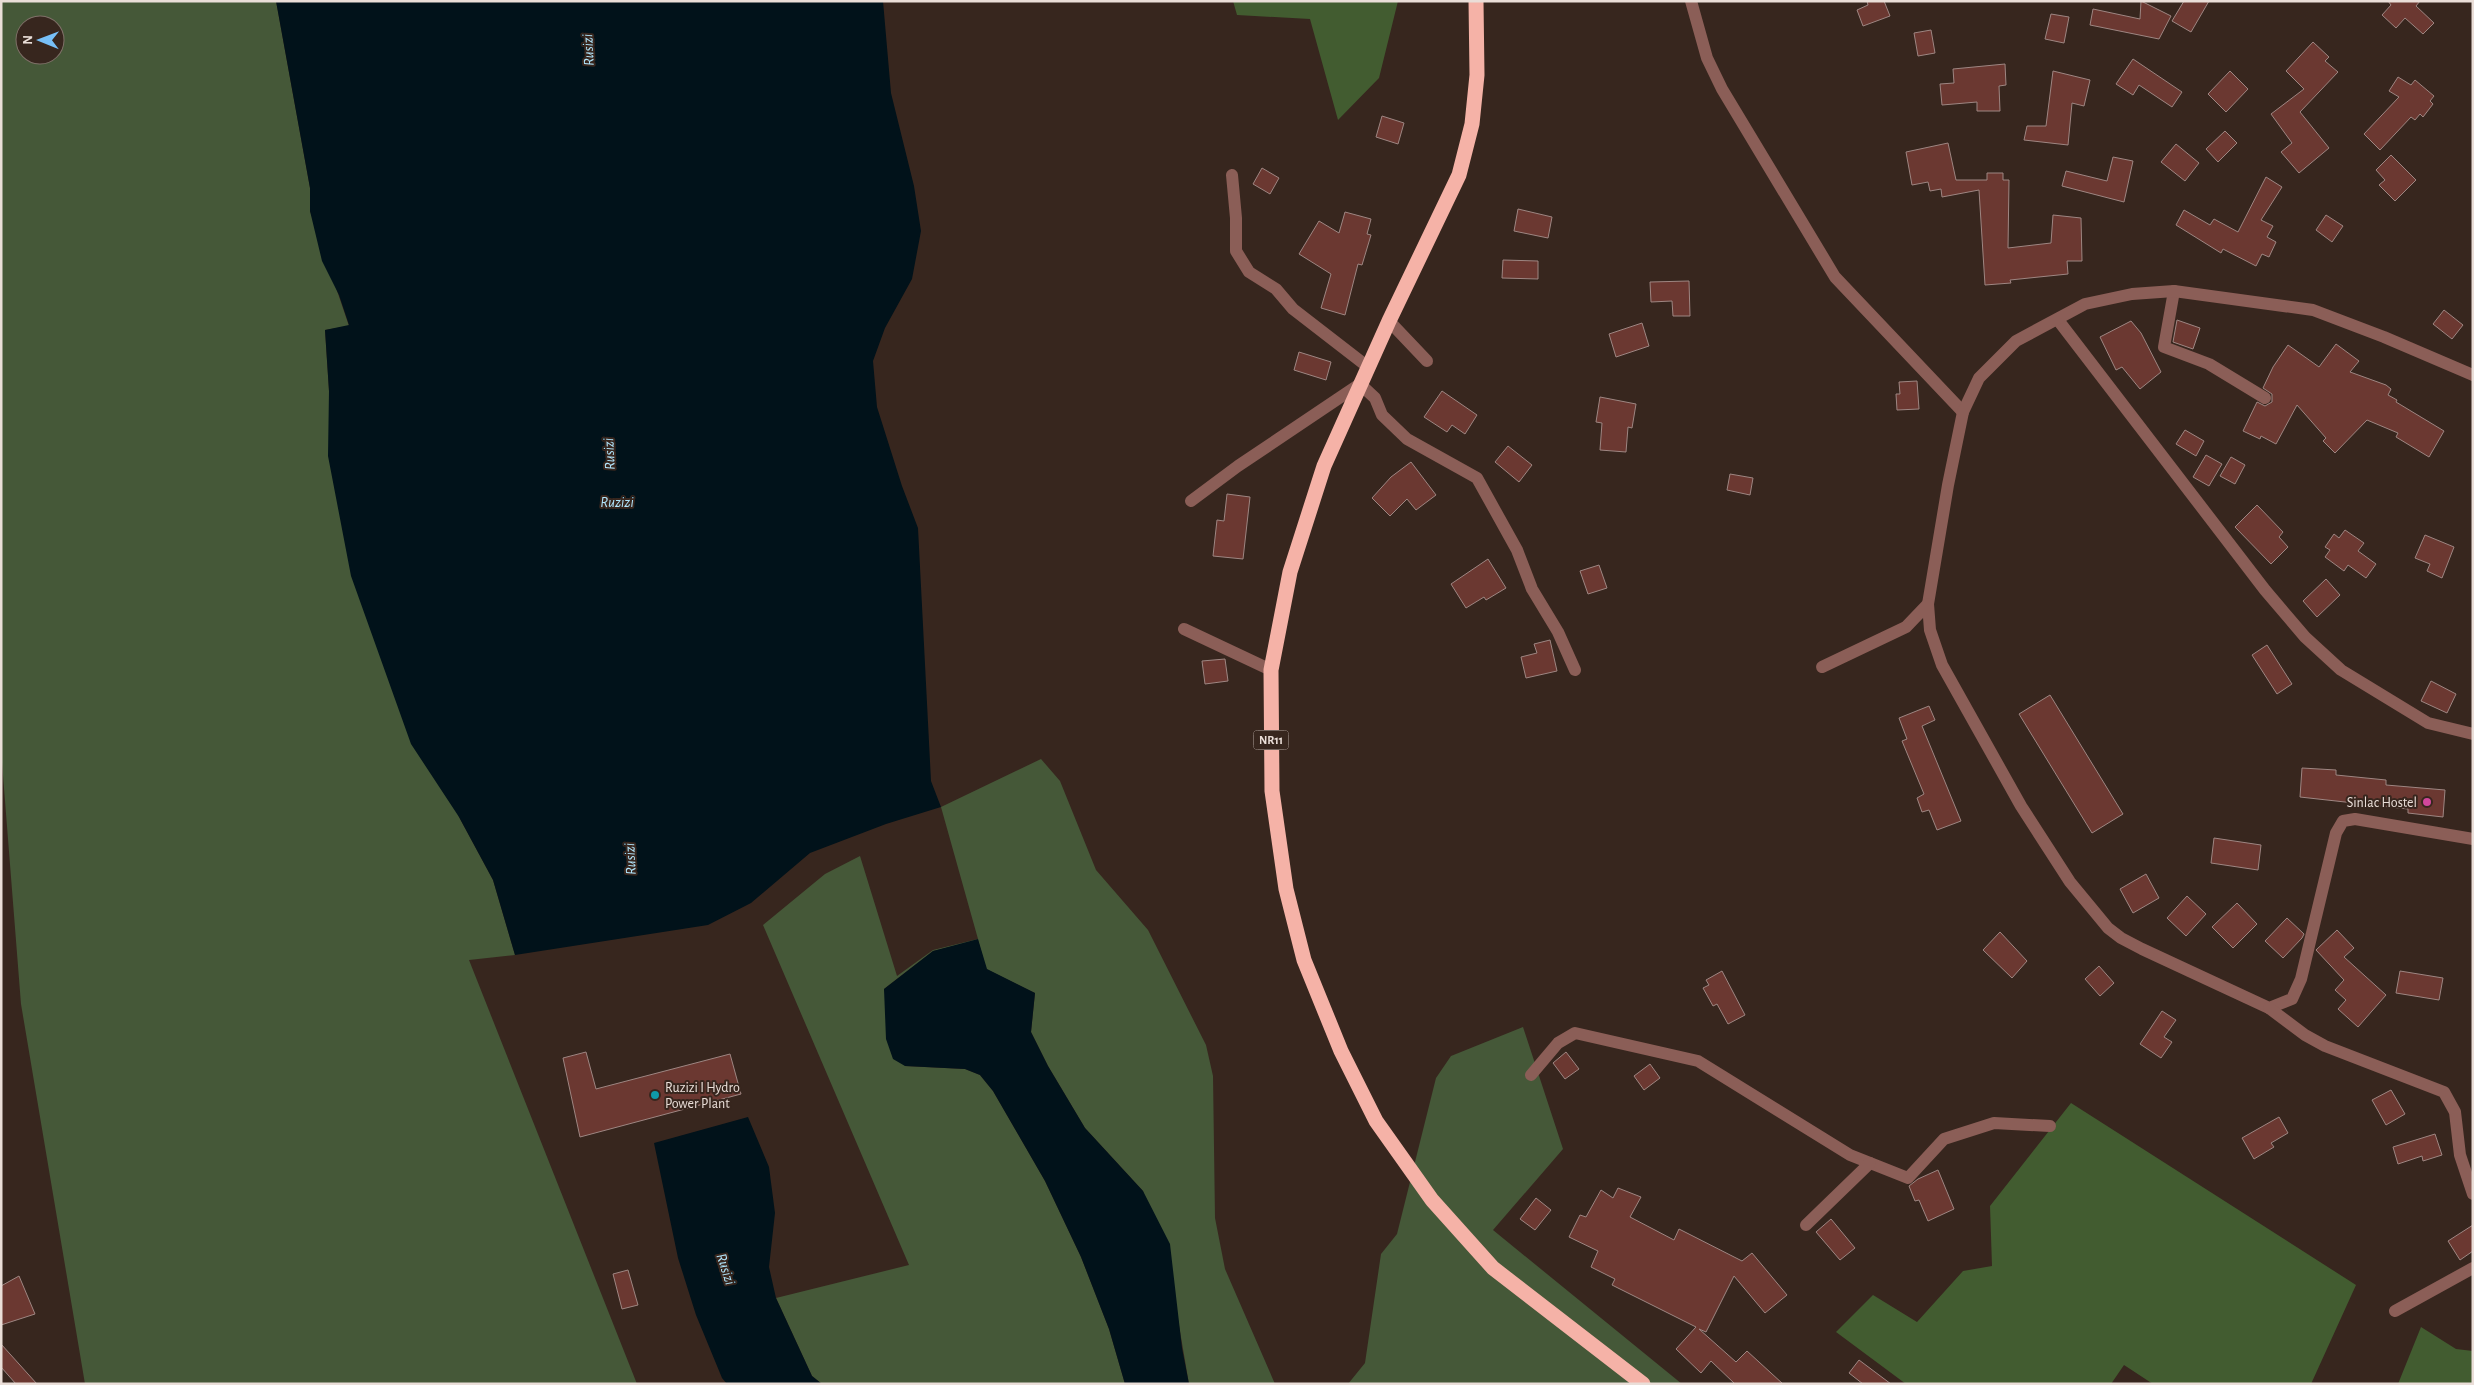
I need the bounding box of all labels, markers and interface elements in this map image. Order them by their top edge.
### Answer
north arrow [15,15,65,65]
water label: Rusizi [580,34,597,66]
text: N [21,35,35,45]
water label: Rusizi [601,438,618,470]
water label: Ruzizi [600,495,634,510]
road number: NR11 [1254,730,1288,750]
place label: Sinlac Hostel [2347,796,2417,810]
marker: Sinlac Hostel [2421,796,2433,808]
water label: Rusizi [622,843,639,875]
place label: Ruzizi I Hydro Power Plant [665,1081,740,1111]
marker: Ruzizi I Hydro Power Plant [649,1089,661,1101]
water label: Rusizi [713,1252,738,1287]

